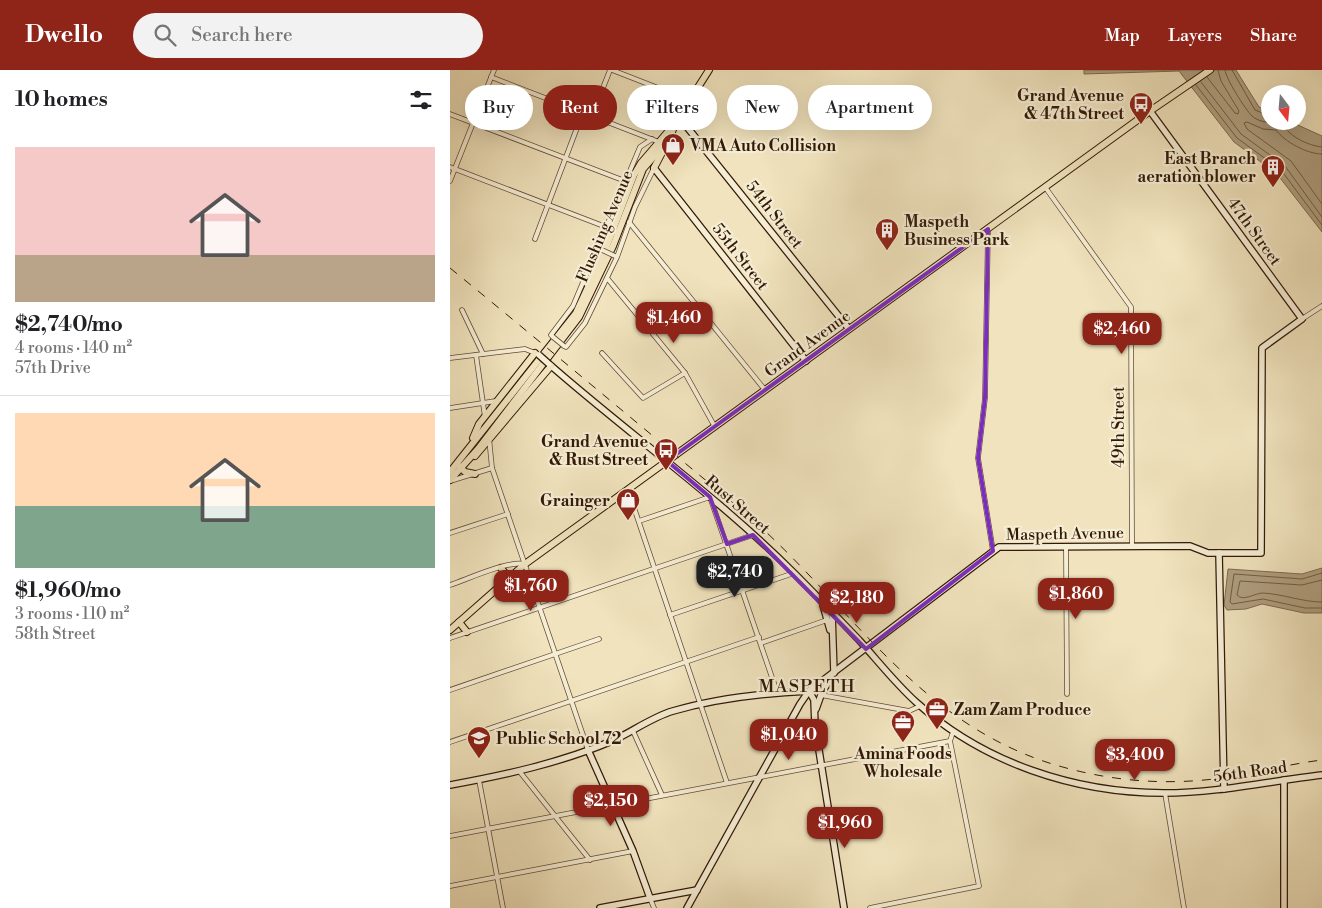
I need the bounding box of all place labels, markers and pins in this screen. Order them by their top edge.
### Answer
place label: Grand Avenue & 47th Street [1017,86,1124,124]
bus stop icon: Grand Avenue & 47th Street [1128,91,1154,125]
shop icon: VMA Auto Collision [660,132,686,166]
place label: VMA Auto Collision [689,136,836,156]
place label: East Branch aeration blower [1138,149,1256,187]
building icon: East Branch aeration blower [1260,154,1286,188]
place label: Maspeth Business Park [904,212,1010,250]
building icon: Maspeth Business Park [874,217,900,251]
pin: $1,460 [633,302,715,344]
pin: $2,460 [1081,312,1163,355]
place label: Grand Avenue & Rust Street [541,432,648,470]
bus stop icon: Grand Avenue & Rust Street [653,437,679,471]
shop icon: Grainger [615,487,641,521]
place label: Grainger [540,491,610,511]
pin: $2,740 [694,556,776,598]
pin: $1,760 [490,570,572,612]
pin: $1,860 [1035,578,1117,620]
pin: $2,180 [816,582,898,624]
office icon: Zam Zam Produce [924,696,950,730]
place label: Zam Zam Produce [954,700,1091,720]
office icon: Amina Foods Wholesale [890,709,916,743]
pin: $1,040 [748,718,830,761]
school or university icon: Public School 72 [466,725,492,759]
place label: Public School 72 [496,729,622,749]
pin: $3,400 [1094,738,1176,781]
place label: Amina Foods Wholesale [853,744,952,782]
pin: $2,150 [570,784,652,827]
pin: $1,960 [804,806,886,849]

